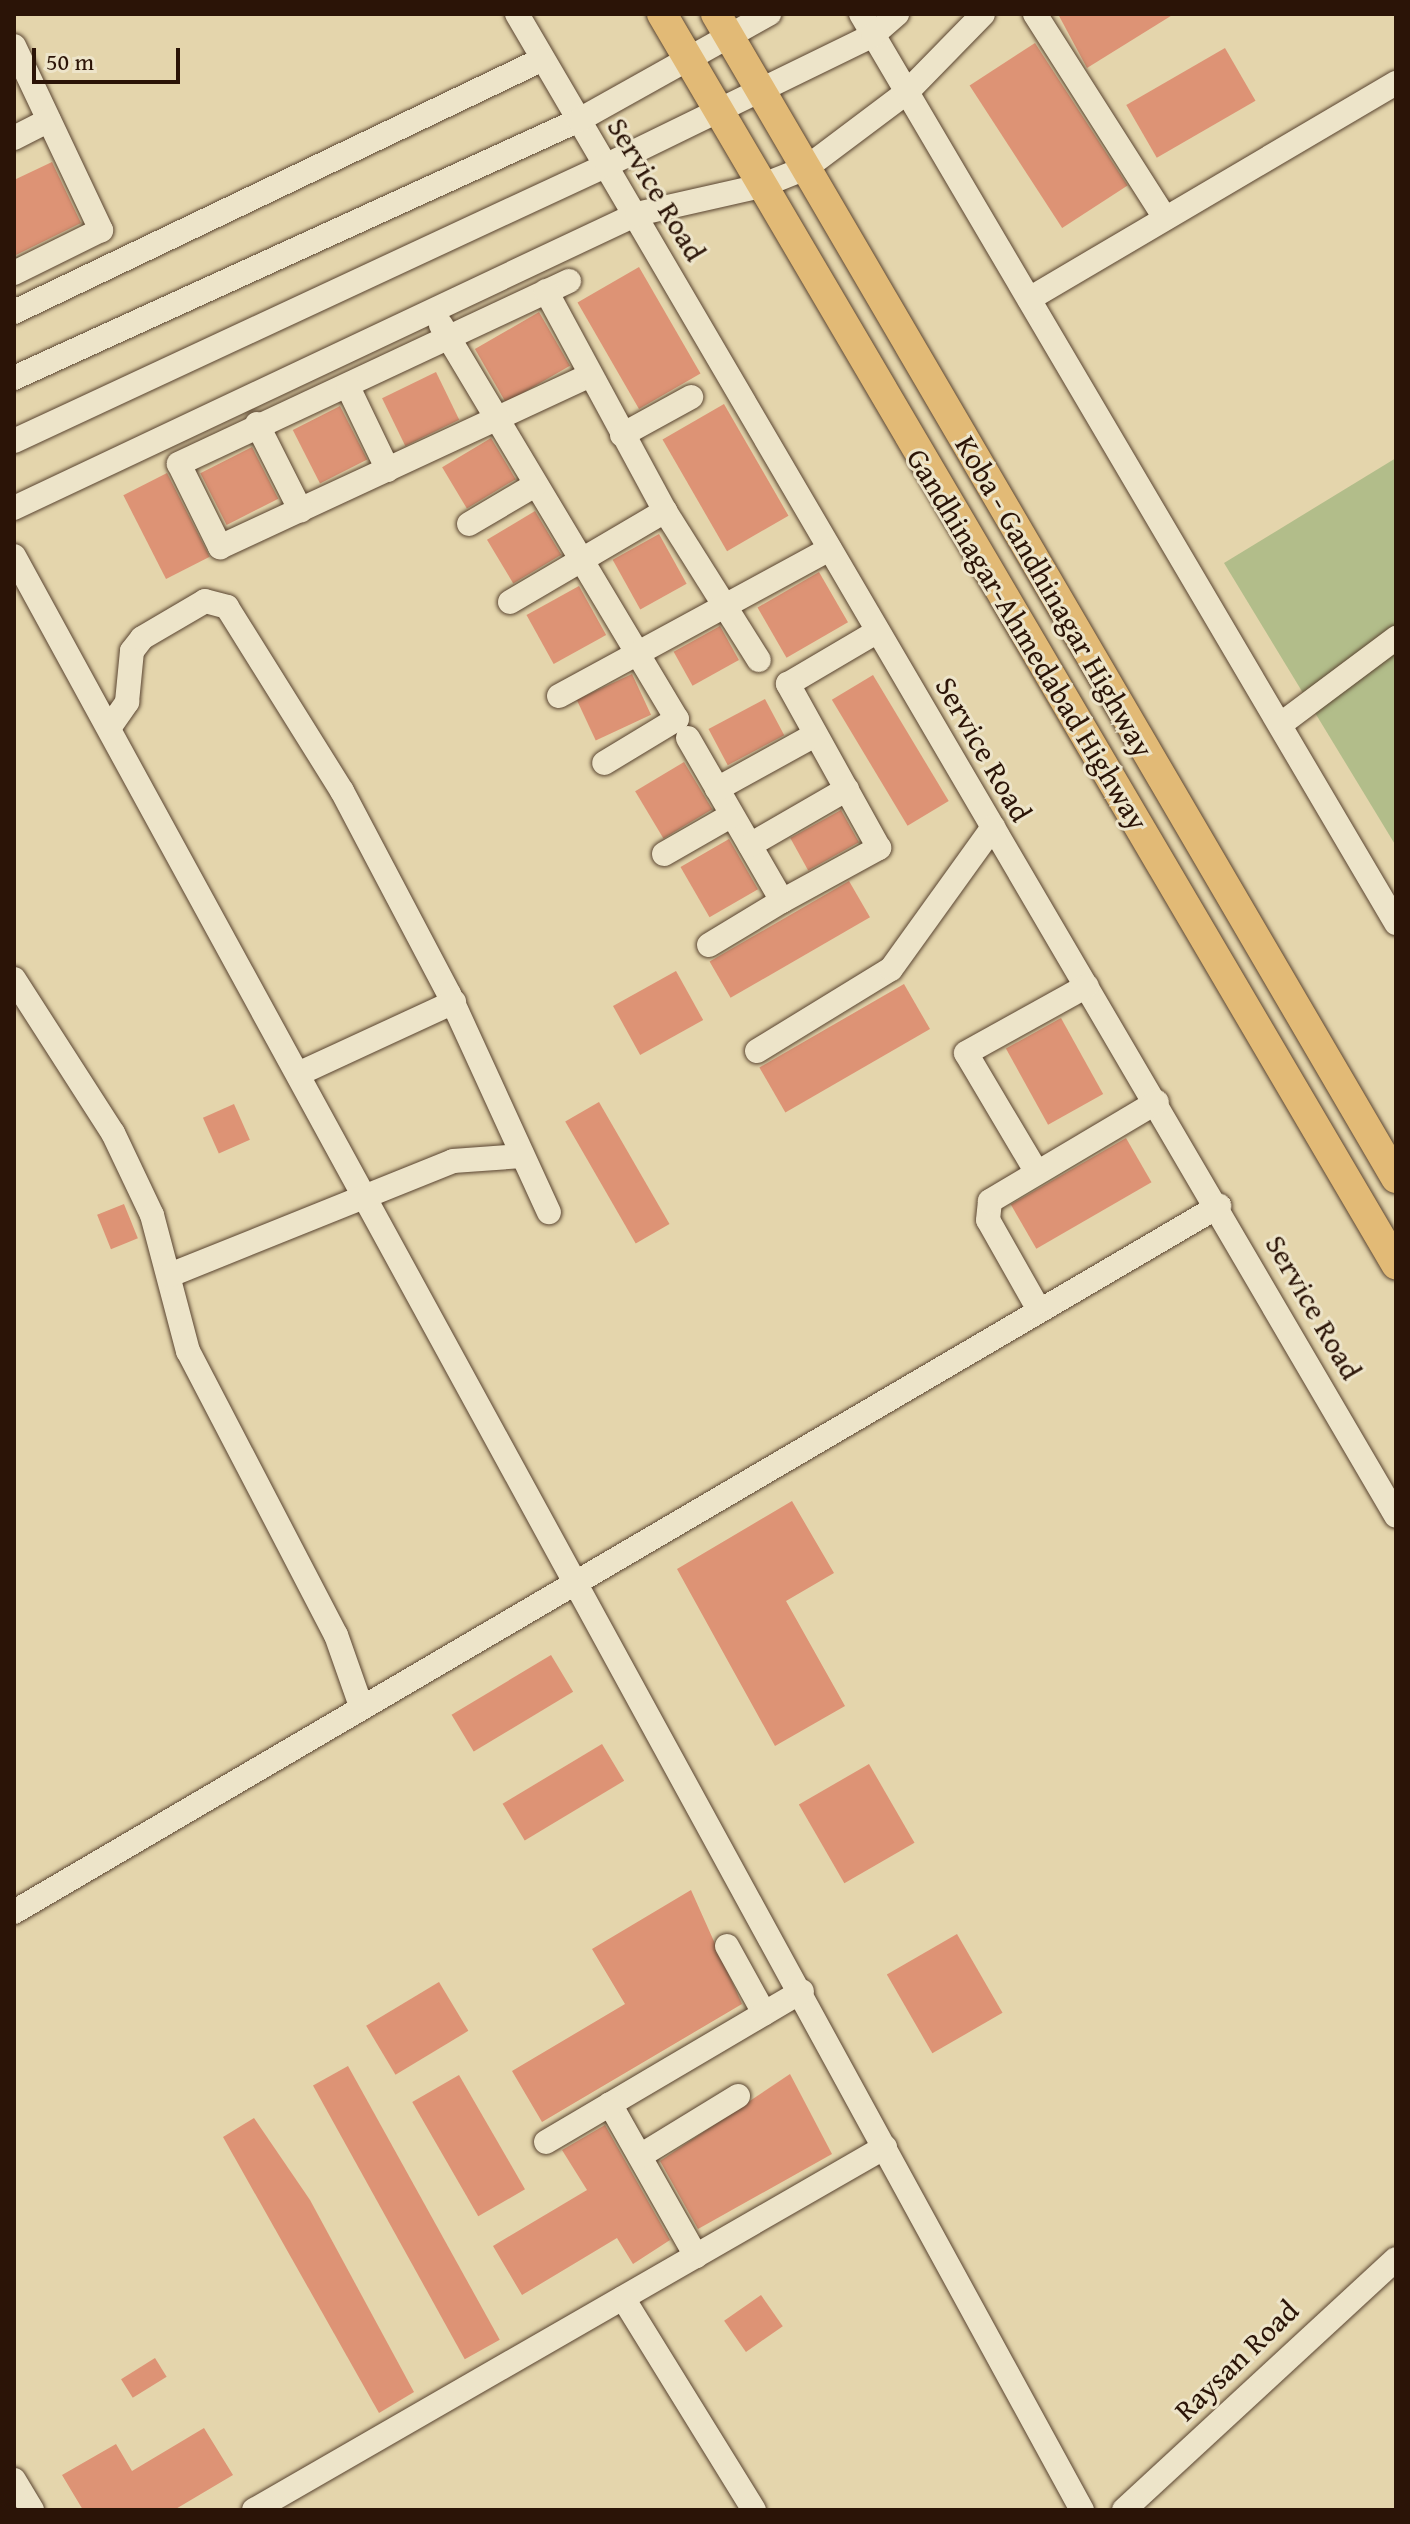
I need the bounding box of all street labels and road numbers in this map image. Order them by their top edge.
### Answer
street label: Service Road [600,111,714,267]
street label: Koba - Gandhinagar Highway [948,429,1162,763]
street label: Gandhinagar-Ahmedabad Highway [900,442,1156,836]
street label: Service Road [928,670,1040,828]
street label: Service Road [1258,1228,1370,1386]
street label: Raysan Road [1166,2292,1306,2428]

